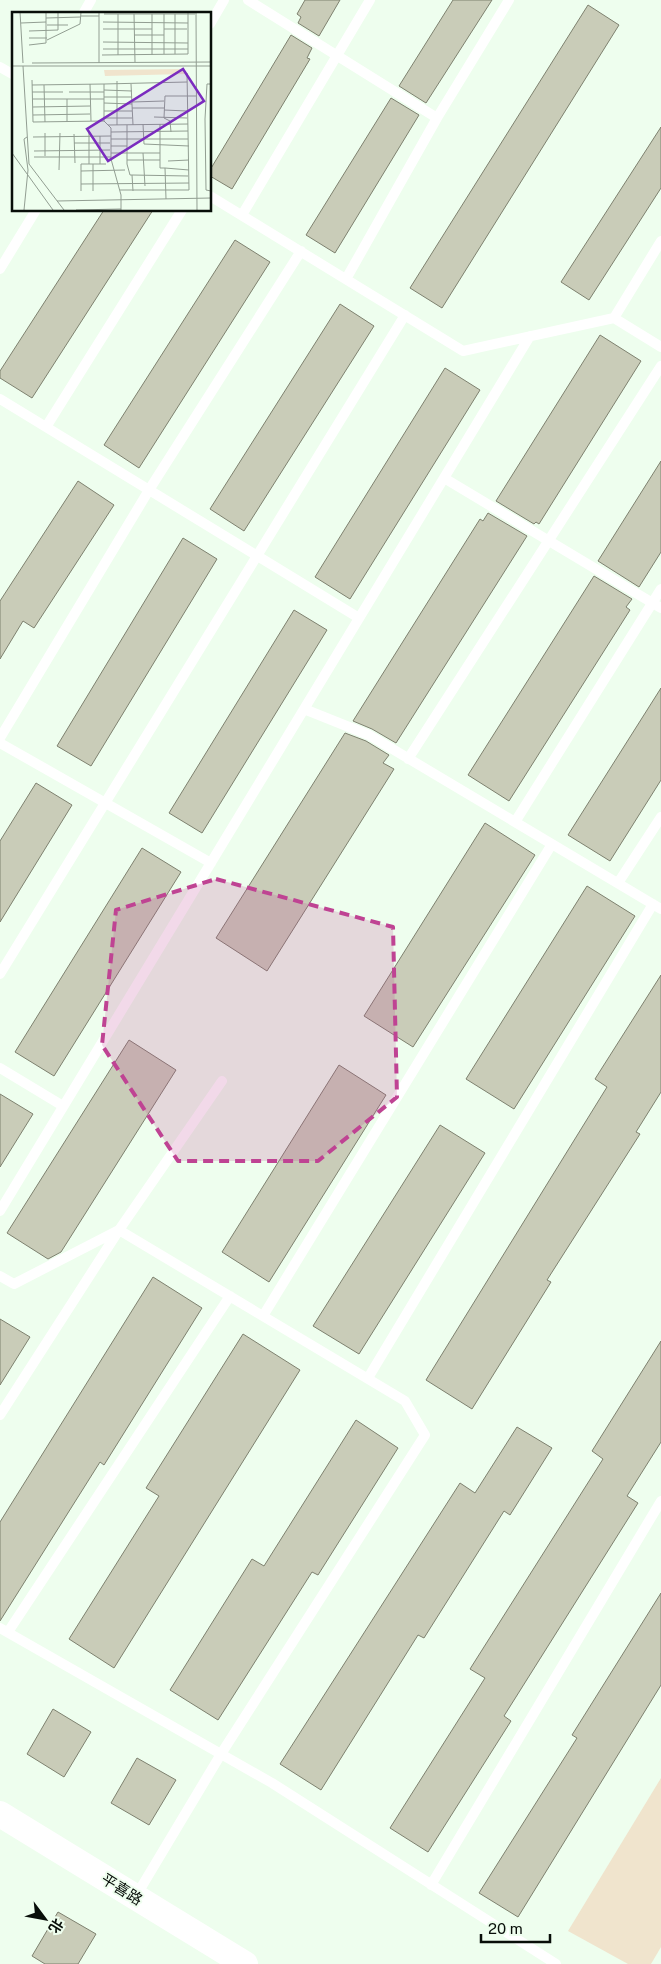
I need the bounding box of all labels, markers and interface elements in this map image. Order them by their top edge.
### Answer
inset map [12,12,211,211]
street label: 平喜路 [98,1870,146,1908]
north arrow [20,1894,70,1944]
scale bar [481,1912,550,1944]
text: 北 [46,1916,67,1936]
text: 20 m [488,1920,523,1937]

